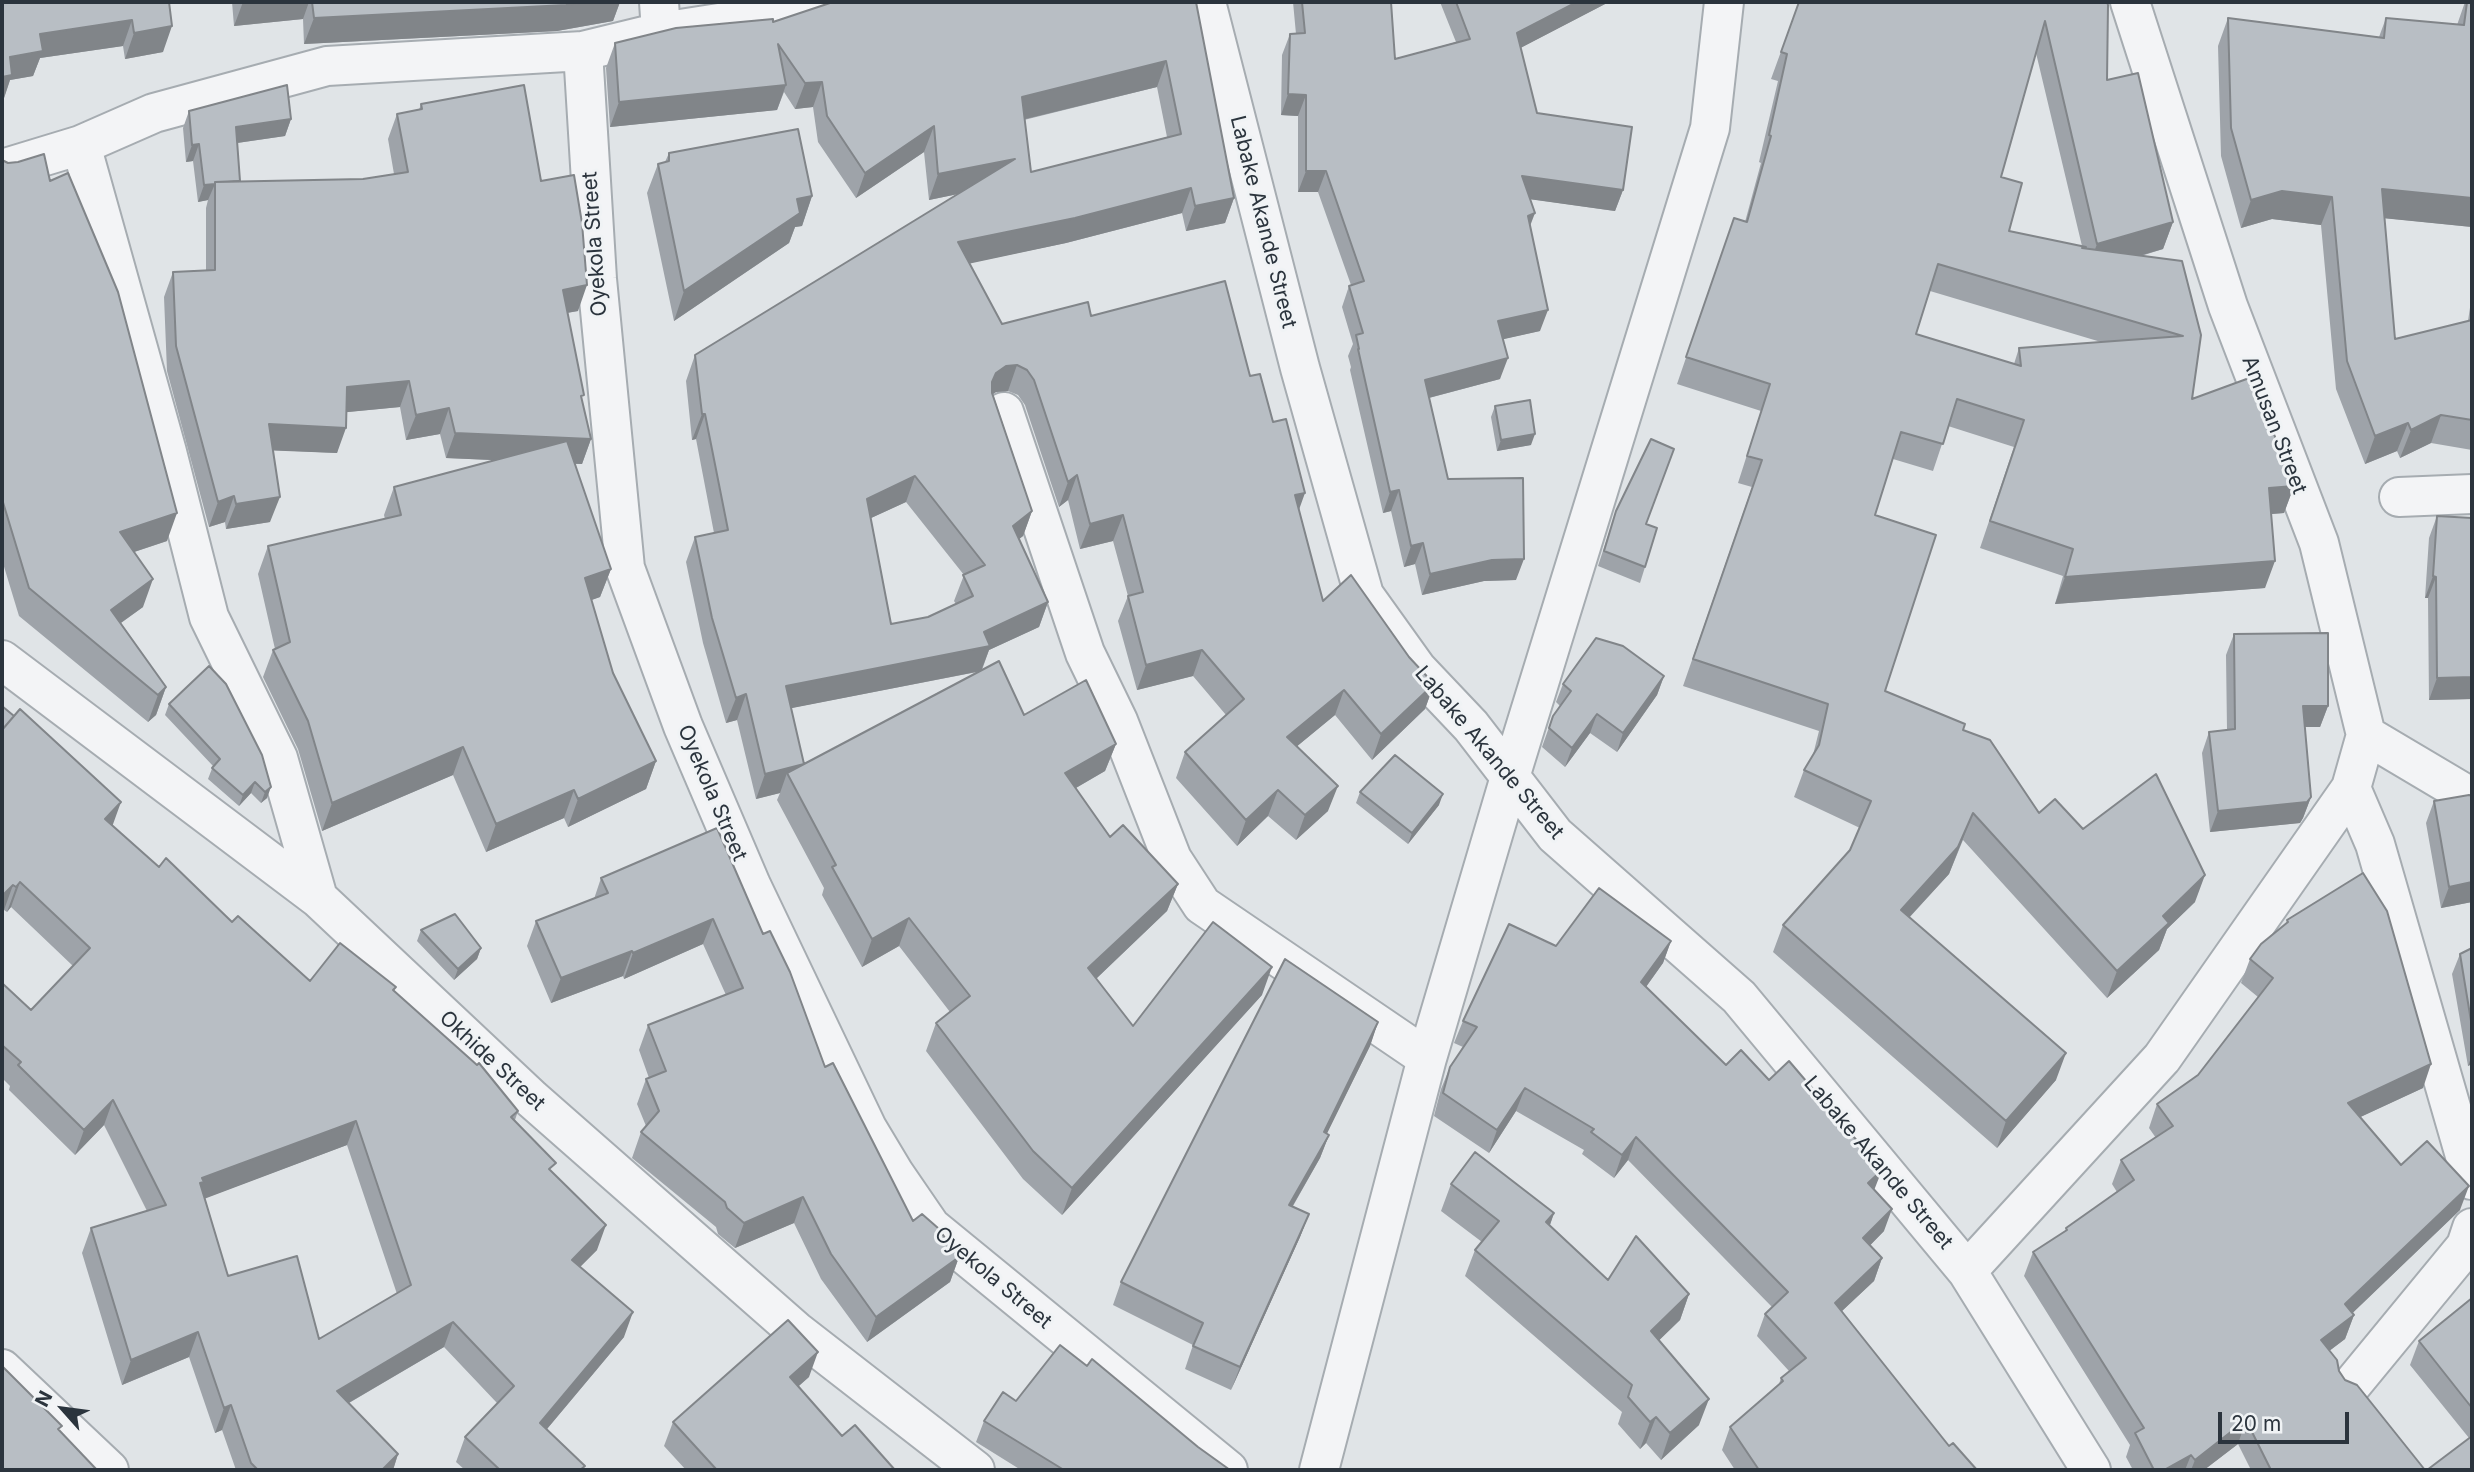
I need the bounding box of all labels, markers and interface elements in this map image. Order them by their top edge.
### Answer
street label: Labake Akande Street [1224,113,1302,331]
street label: Oyekola Street [577,171,613,317]
street label: Amusan Street [2236,352,2312,498]
street label: Labake Akande Street [1409,661,1569,845]
street label: Oyekola Street [672,721,752,865]
street label: Okhide Street [434,1006,550,1116]
street label: Labake Akande Street [1798,1071,1958,1255]
street label: Oyekola Street [929,1222,1057,1334]
north arrow [28,1374,98,1444]
text: N [30,1387,58,1411]
scale bar [2222,1398,2353,1442]
text: 20 m [2231,1411,2281,1436]

